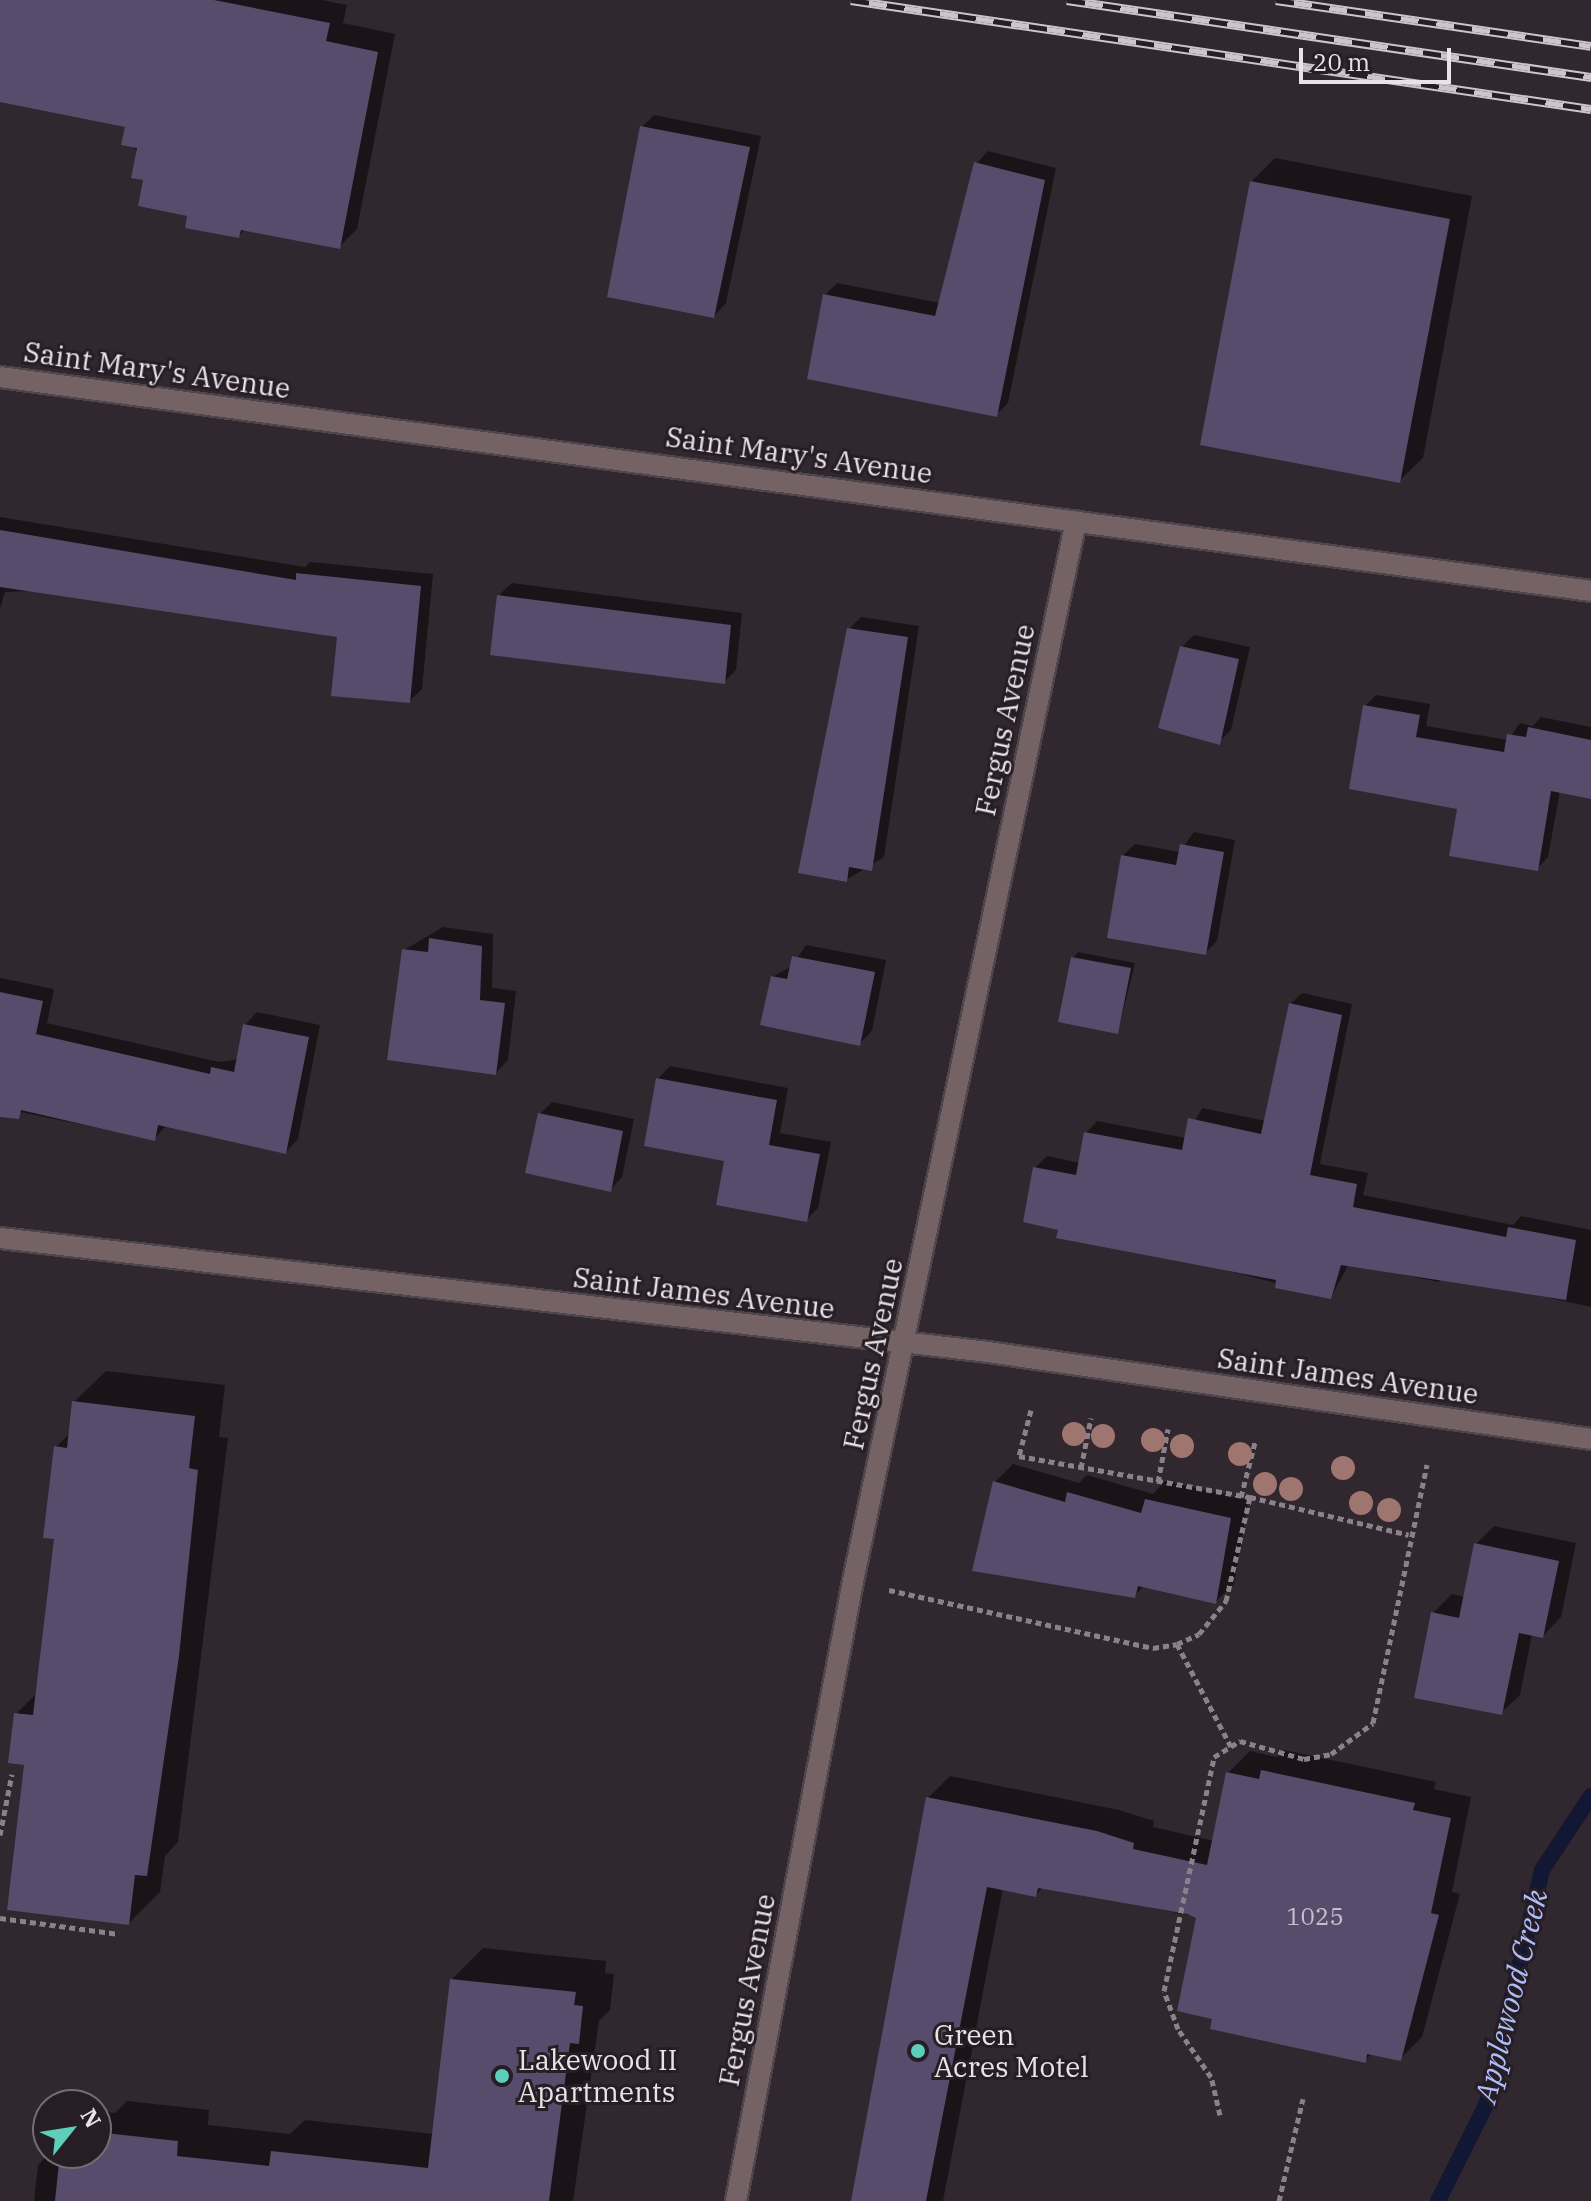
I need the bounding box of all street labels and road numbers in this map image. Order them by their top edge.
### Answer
street label: Saint Mary's Avenue [22,335,292,405]
street label: Saint Mary's Avenue [664,420,934,490]
street label: Fergus Avenue [968,621,1042,819]
street label: Fergus Avenue [836,1255,910,1453]
street label: Saint James Avenue [571,1260,837,1326]
street label: Saint James Avenue [1215,1341,1481,1411]
street label: Fergus Avenue [712,1891,782,2089]

